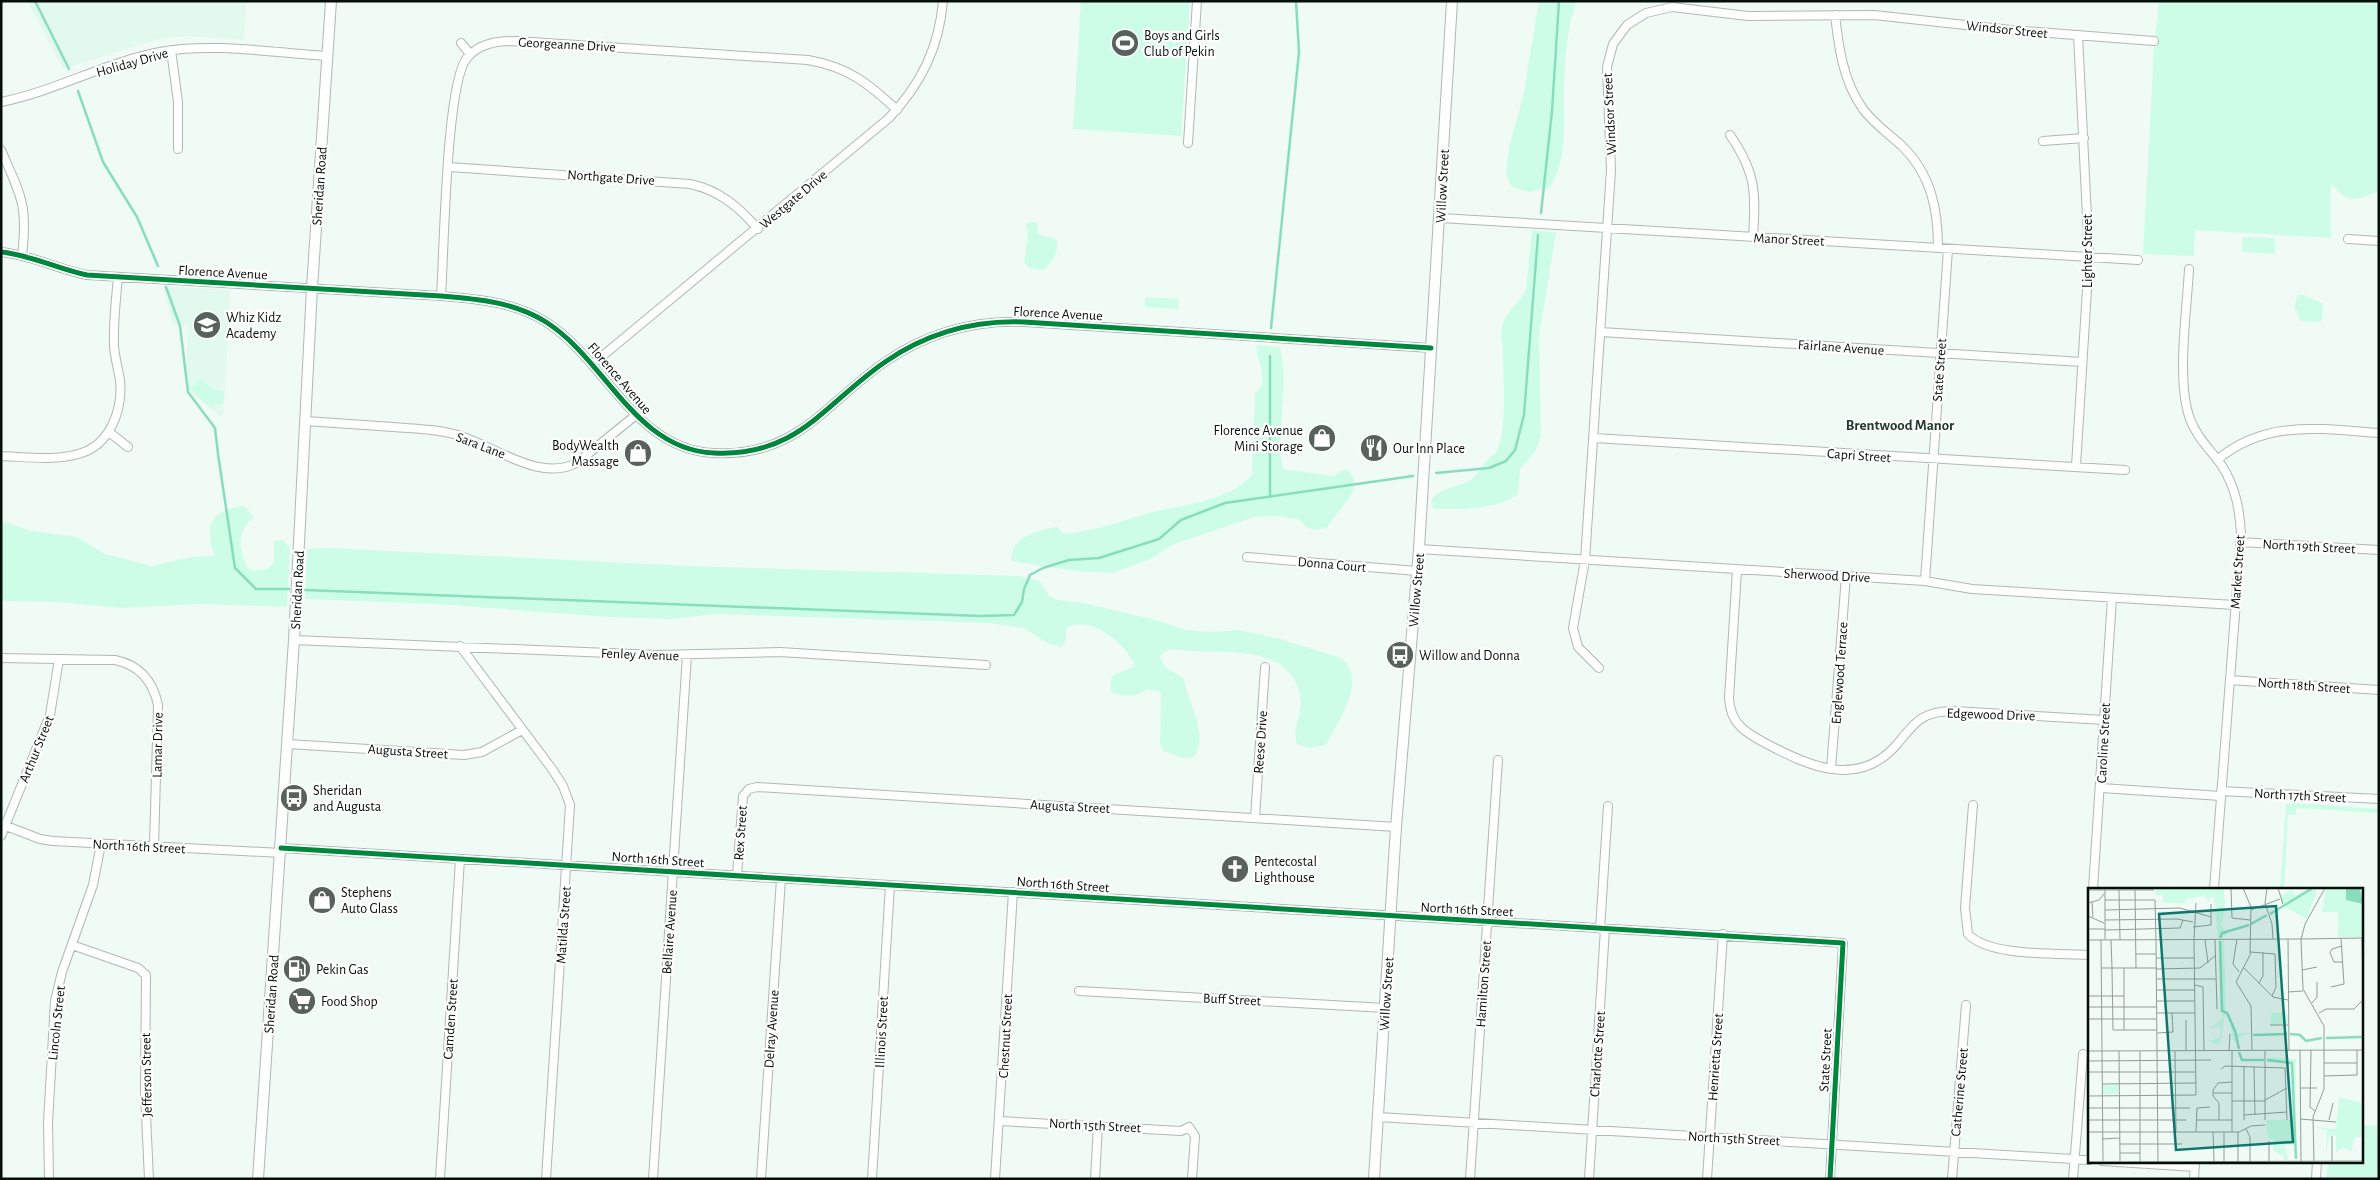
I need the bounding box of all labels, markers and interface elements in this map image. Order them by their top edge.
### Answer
street label: Windsor Street [1965,19,2049,41]
sports icon: Boys and Girls Club of Pekin [1110,28,1140,58]
place label: Boys and Girls Club of Pekin [1144,29,1220,59]
street label: Georgeanne Drive [518,35,616,55]
street label: Holiday Drive [95,46,170,80]
street label: Windsor Street [1601,72,1619,155]
street label: Sheridan Road [310,146,330,226]
street label: Willow Street [1434,148,1452,223]
street label: Northgate Drive [567,168,655,188]
street label: Westgate Drive [757,168,830,232]
street label: Lighter Street [2081,214,2095,288]
street label: Manor Street [1753,231,1825,249]
street label: Florence Avenue [178,264,268,282]
street label: Florence Avenue [1013,305,1103,323]
school or university icon: Whiz Kidz Academy [192,310,222,340]
place label: Whiz Kidz Academy [226,311,281,341]
street label: State Street [1931,337,1949,402]
street label: Fairlane Avenue [1797,338,1885,358]
street label: Florence Avenue [585,340,654,417]
district label: Brentwood Manor [1846,418,1955,433]
shop icon: Florence Avenue Mini Storage [1307,423,1337,453]
place label: Florence Avenue Mini Storage [1214,424,1303,454]
street label: Sara Lane [454,430,507,462]
restaurant icon: Our Inn Place [1359,433,1389,463]
shop icon: BodyWealth Massage [623,438,653,468]
place label: BodyWealth Massage [552,439,619,469]
place label: Our Inn Place [1393,442,1465,456]
street label: Capri Street [1827,447,1892,465]
street label: Market Street [2228,534,2248,610]
street label: North 19th Street [2262,538,2356,556]
street label: Sheridan Road [289,550,307,630]
street label: Willow Street [1407,552,1427,628]
street label: Donna Court [1297,555,1367,575]
street label: Sherwood Drive [1783,567,1871,585]
street label: Englewood Terrace [1829,621,1851,725]
bus stop icon: Willow and Donna [1385,640,1415,670]
street label: Fenley Avenue [601,647,679,663]
place label: Willow and Donna [1419,649,1520,663]
street label: North 18th Street [2257,676,2351,696]
street label: Caroline Street [2095,702,2113,784]
street label: Edgewood Drive [1946,706,2035,724]
street label: Reese Drive [1252,710,1270,774]
street label: Lamar Drive [150,712,166,778]
street label: Arthur Street [17,713,57,785]
street label: Augusta Street [367,742,449,762]
bus stop icon: Sheridan and Augusta [279,783,309,813]
place label: Sheridan and Augusta [313,784,382,814]
street label: North 17th Street [2254,787,2347,805]
street label: Augusta Street [1029,798,1111,816]
street label: Rex Street [732,805,750,861]
street label: North 16th Street [92,838,186,856]
street label: North 16th Street [611,850,705,870]
church icon: Pentecostal Lighthouse [1220,854,1250,884]
place label: Pentecostal Lighthouse [1254,855,1317,885]
street label: North 16th Street [1016,875,1110,895]
shop icon: Stephens Auto Glass [307,885,337,915]
street label: Matilda Street [554,885,574,964]
place label: Stephens Auto Glass [341,886,398,916]
inset map [2088,888,2362,1162]
street label: Bellaire Avenue [660,889,680,975]
street label: North 16th Street [1420,901,1514,919]
street label: Hamilton Street [1474,940,1494,1028]
street label: Sheridan Road [262,954,282,1034]
fuel station icon: Pekin Gas [282,954,312,984]
street label: Willow Street [1377,956,1397,1032]
place label: Pekin Gas [316,963,368,977]
street label: Camden Street [441,978,461,1060]
street label: Lincoln Street [46,985,68,1061]
supermarket icon: Food Shop [287,986,317,1016]
street label: Delray Avenue [762,989,782,1069]
street label: Buff Street [1202,991,1262,1009]
street label: Chestnut Street [997,993,1015,1079]
place label: Food Shop [321,995,378,1009]
street label: Illinois Street [873,995,891,1068]
street label: Charlotte Street [1588,1010,1608,1098]
street label: Henrietta Street [1706,1012,1726,1101]
street label: State Street [1817,1027,1835,1092]
street label: Jefferson Street [139,1032,155,1117]
street label: Catherine Street [1949,1047,1971,1137]
street label: North 15th Street [1049,1117,1142,1135]
street label: North 15th Street [1688,1130,1781,1148]

